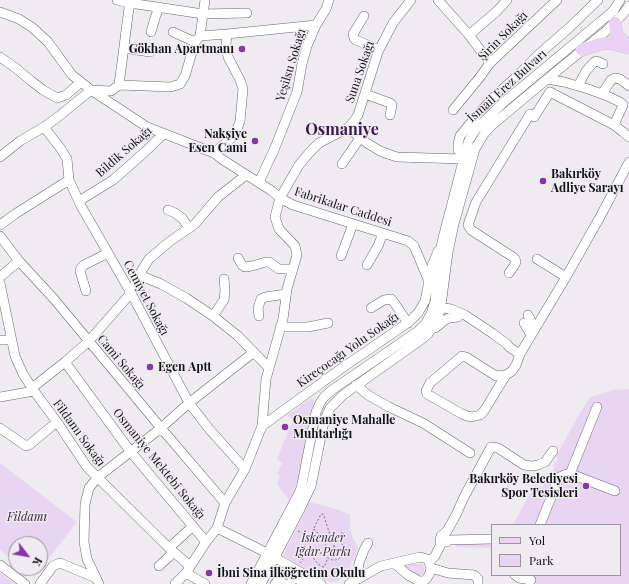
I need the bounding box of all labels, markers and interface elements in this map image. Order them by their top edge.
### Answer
street label: Şirin Sokağı [475,8,531,64]
street label: Yeşilsu Sokağı [273,27,309,103]
street label: Suna Sokağı [343,39,377,105]
place label: Gökhan Apartmanı [129,42,234,56]
marker: Gökhan Apartmanı [237,44,247,54]
street label: İsmail Erez Bulvarı [464,47,550,125]
district label: Osmaniye [305,120,379,140]
street label: Bildik Sokağı [93,124,155,180]
place label: Nakşiye Esen Cami [188,127,247,155]
marker: Nakşiye Esen Cami [250,136,260,146]
place label: Bakırköy Adliye Sarayı [551,167,623,195]
marker: Bakırköy Adliye Sarayı [538,176,548,186]
street label: Fabrikalar Caddesi [292,184,394,230]
street label: Cemiyet Sokağı [120,258,172,338]
street label: Kireçocağı Yolu Sokağı [294,309,402,391]
street label: Cami Sokağı [94,332,148,392]
place label: Egen Aptt [158,360,212,374]
marker: Egen Aptt [145,362,155,372]
street label: Fildamı Sokağı [50,397,108,469]
street label: Osmaniye Mektebi Sokağı [110,406,208,522]
place label: Osmaniye Mahalle Muhtarlığı [293,413,395,441]
marker: Osmaniye Mahalle Muhtarlığı [280,422,290,432]
place label: Bakırköy Belediyesi Spor Tesisleri [469,472,578,500]
marker: Bakırköy Belediyesi Spor Tesisleri [581,481,591,491]
park label: Fildamı [7,510,47,524]
legend [491,524,621,576]
park label: İskender Iğdır Parkı [295,531,351,559]
text: Yol [529,532,545,548]
north arrow [8,536,48,576]
text: Park [529,552,554,568]
text: K [29,555,46,569]
place label: İbni Sina ilköğretim Okulu [217,566,365,580]
marker: İbni Sina ilköğretim Okulu [204,568,214,578]

